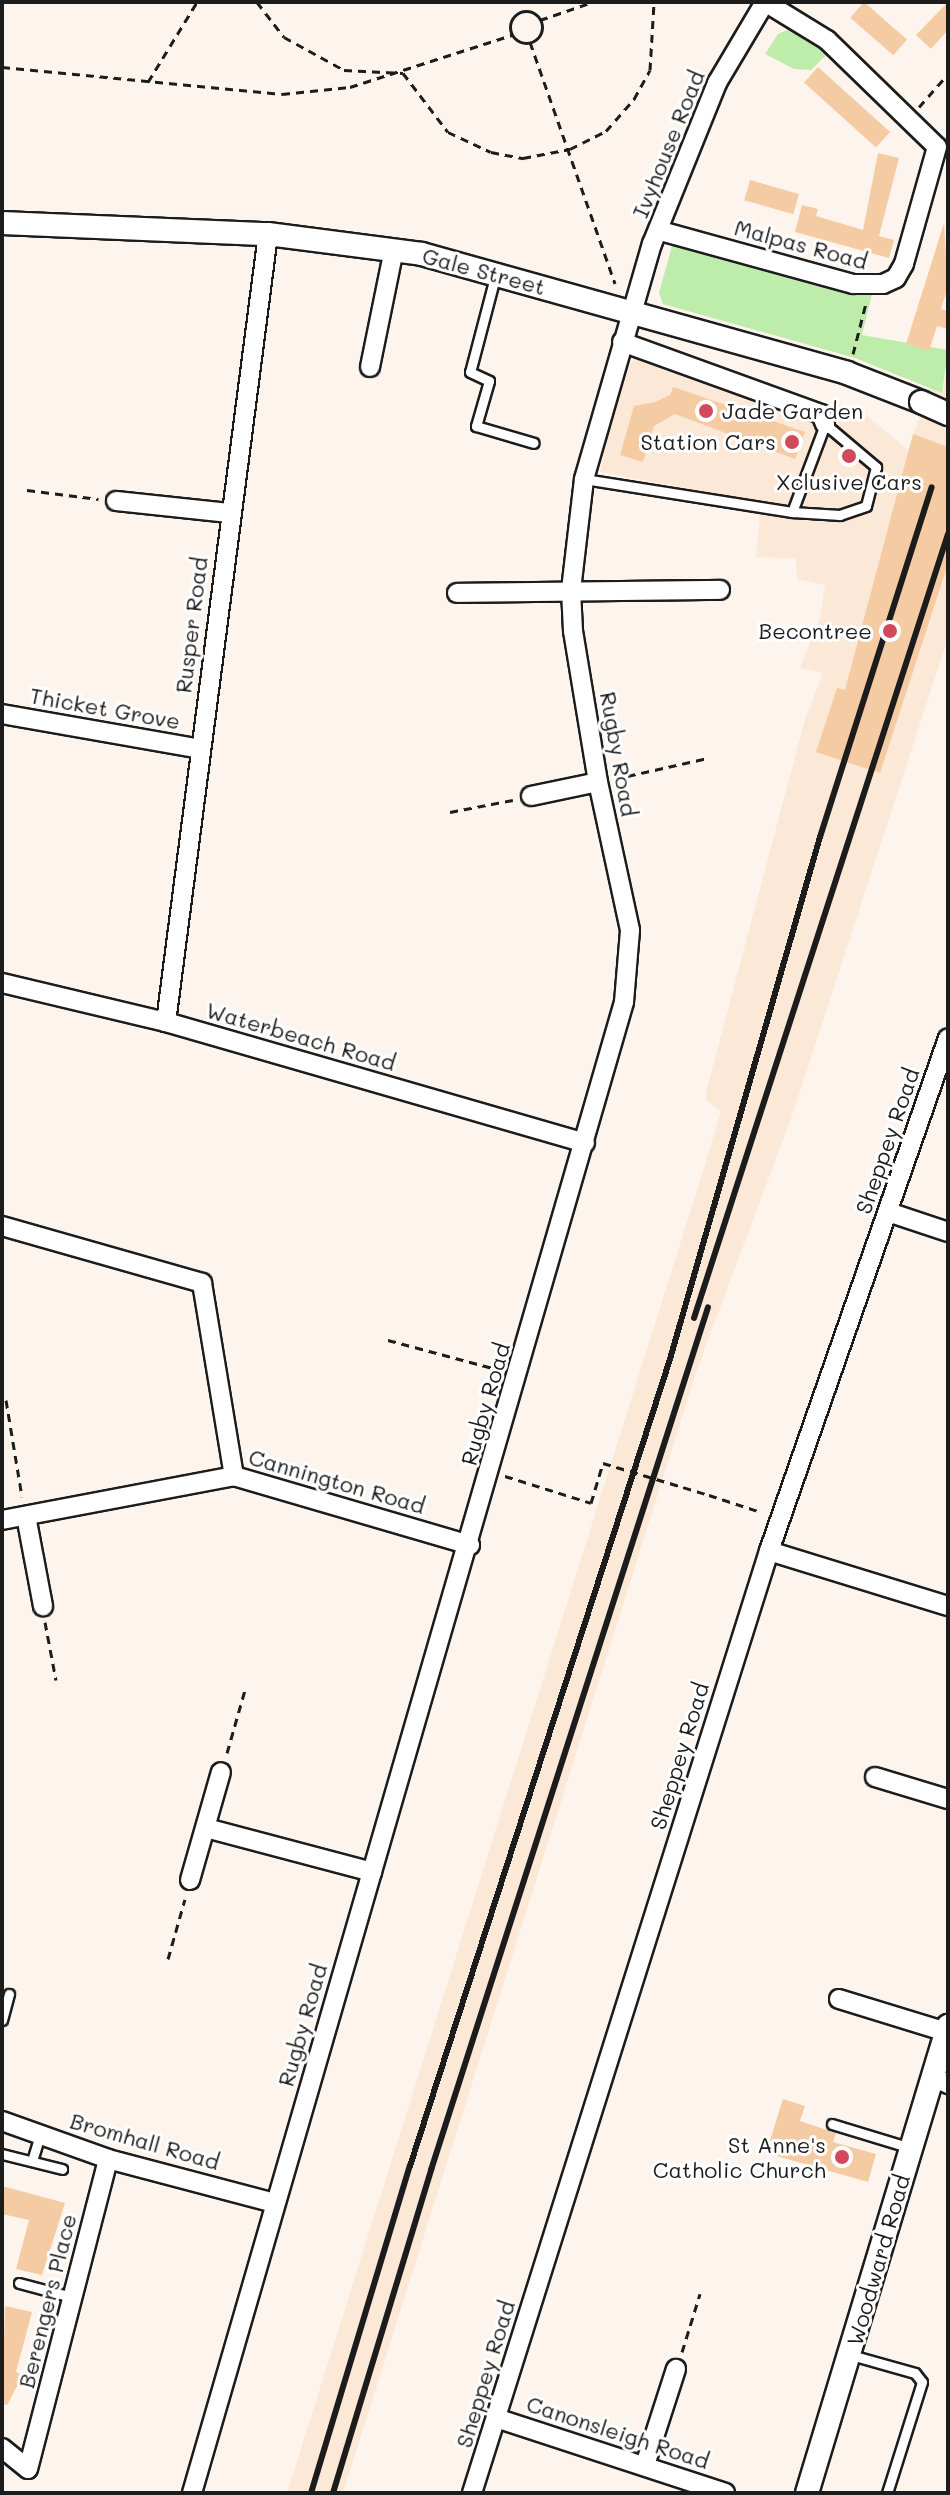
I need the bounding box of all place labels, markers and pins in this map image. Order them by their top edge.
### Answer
place label: Jade Garden [722,398,863,424]
marker: Jade Garden [697,402,715,420]
place label: Station Cars [640,429,776,455]
marker: Station Cars [783,433,801,451]
marker: Xclusive Cars [840,447,858,465]
place label: Xclusive Cars [776,469,922,495]
place label: Becontree [759,618,872,644]
marker: Becontree [879,620,901,642]
place label: St Anne's Catholic Church [653,2131,826,2182]
marker: St Anne's Catholic Church [833,2148,851,2166]

